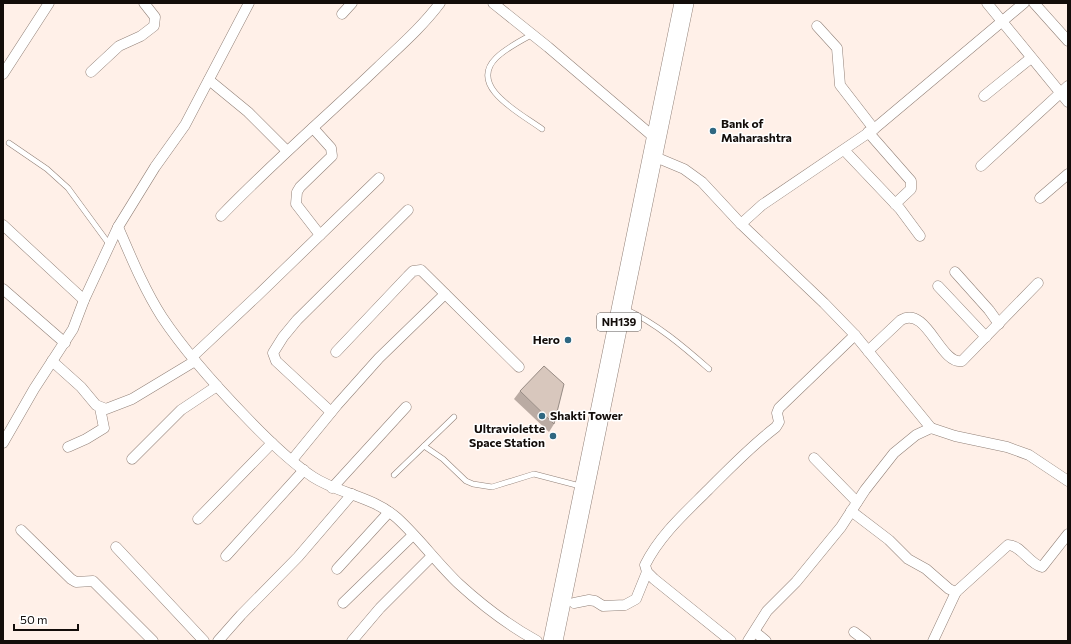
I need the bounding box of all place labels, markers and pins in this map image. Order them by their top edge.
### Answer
place label: Bank of Maharashtra [721,116,792,144]
marker: Bank of Maharashtra [708,126,718,136]
place label: Hero [533,332,560,346]
marker: Hero [563,335,573,345]
place label: Shakti Tower [550,408,623,422]
marker: Shakti Tower [537,411,547,421]
place label: Ultraviolette Space Station [469,421,545,449]
marker: Ultraviolette Space Station [548,431,558,441]

